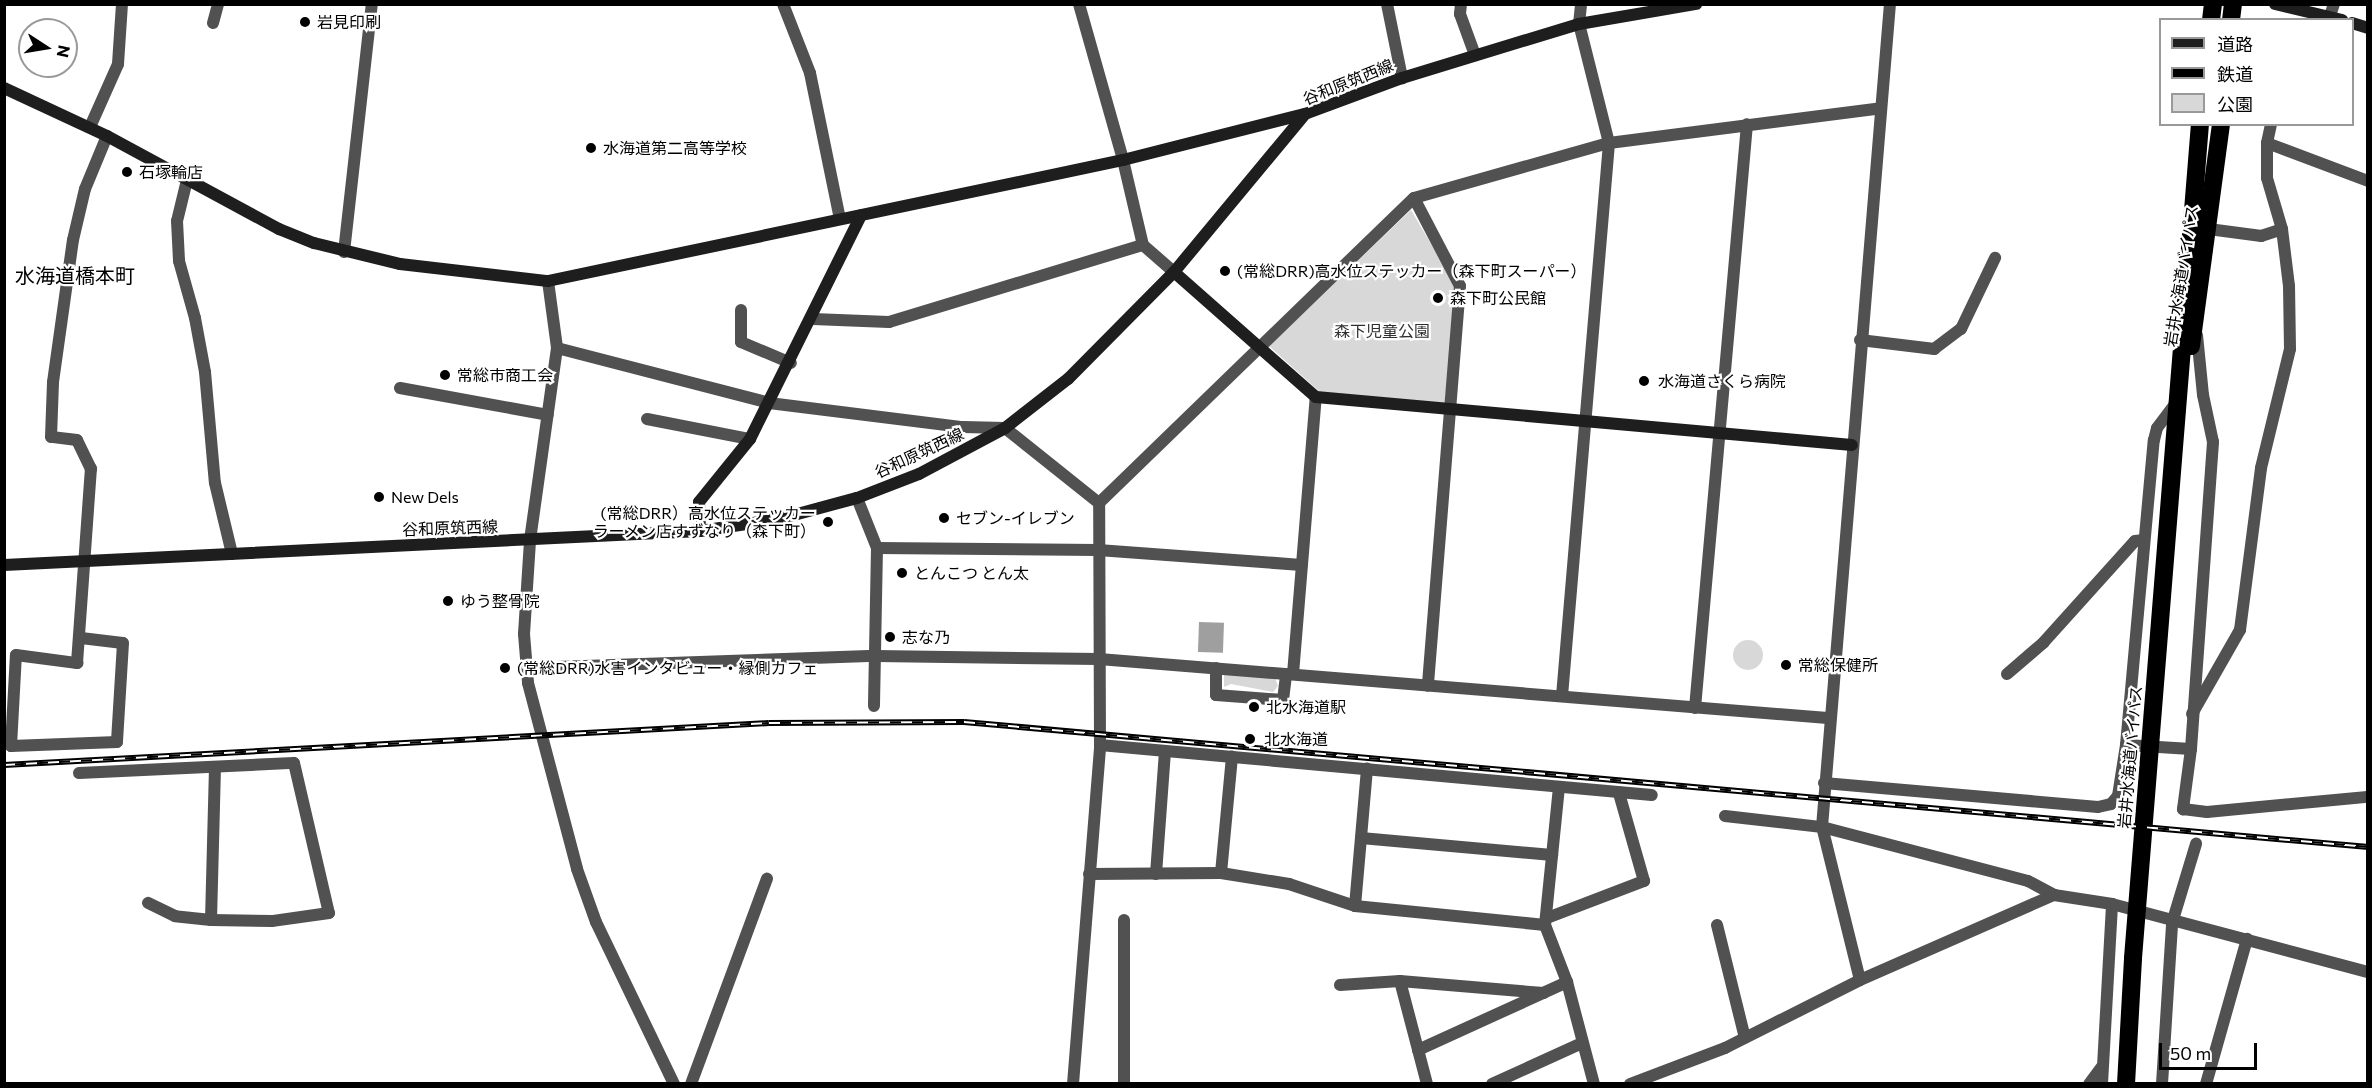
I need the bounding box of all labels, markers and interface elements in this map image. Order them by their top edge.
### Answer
place label: 岩見印刷 [317,12,381,32]
marker: 岩見印刷 [298,15,312,29]
north arrow [18,18,78,78]
legend [2159,18,2354,126]
text: 道路 [2217,33,2253,55]
text: N [54,44,75,59]
street label: 谷和原筑西線 [1300,55,1396,109]
text: 鉄道 [2217,63,2253,85]
text: 公園 [2217,93,2253,115]
place label: 水海道第二高等学校 [603,138,747,158]
marker: 水海道第二高等学校 [584,141,598,155]
place label: 石塚輪店 [139,162,203,182]
marker: 石塚輪店 [120,165,134,179]
street label: 岩井水海道バイパス [2160,203,2202,349]
place label: (常総DRR)高水位ステッカー（森下町スーパー） [1237,261,1587,281]
district label: 水海道橋本町 [15,263,135,287]
marker: (常総DRR)高水位ステッカー（森下町スーパー） [1218,264,1232,278]
place label: 森下町公民館 [1450,288,1546,308]
marker: 森下町公民館 [1431,291,1445,305]
park label: 森下児童公園 [1334,321,1430,341]
place label: 常総市商工会 [457,365,553,385]
marker: 常総市商工会 [438,368,452,382]
place label: 水海道さくら病院 [1658,371,1786,391]
marker: 水海道さくら病院 [1635,372,1653,390]
street label: 谷和原筑西線 [871,424,967,482]
place label: New Dels [391,487,459,507]
marker: New Dels [372,490,386,504]
place label: (常総DRR）高水位ステッカー ラーメン店すずなり（森下町） [592,503,816,541]
place label: セブン-イレブン [956,508,1075,528]
marker: セブン-イレブン [937,511,951,525]
marker: (常総DRR）高水位ステッカー ラーメン店すずなり（森下町） [821,515,835,529]
street label: 谷和原筑西線 [402,517,498,539]
place label: とんこつ とん太 [914,563,1029,583]
marker: とんこつ とん太 [895,566,909,580]
place label: ゆう整骨院 [460,591,540,611]
marker: ゆう整骨院 [441,594,455,608]
place label: 志な乃 [902,627,950,647]
marker: 志な乃 [883,630,897,644]
place label: 常総保健所 [1798,655,1878,675]
place label: (常総DRR)水害インタビュー・縁側カフェ [517,658,819,678]
marker: 常総保健所 [1779,658,1793,672]
marker: (常総DRR)水害インタビュー・縁側カフェ [498,661,512,675]
street label: 岩井水海道バイパス [2114,684,2146,830]
place label: 北水海道駅 [1266,697,1346,717]
marker: 北水海道駅 [1247,700,1261,714]
place label: 北水海道 [1264,729,1328,749]
marker: 北水海道 [1241,730,1259,748]
scale bar [2162,1031,2260,1069]
text: 50 m [2170,1042,2211,1064]

